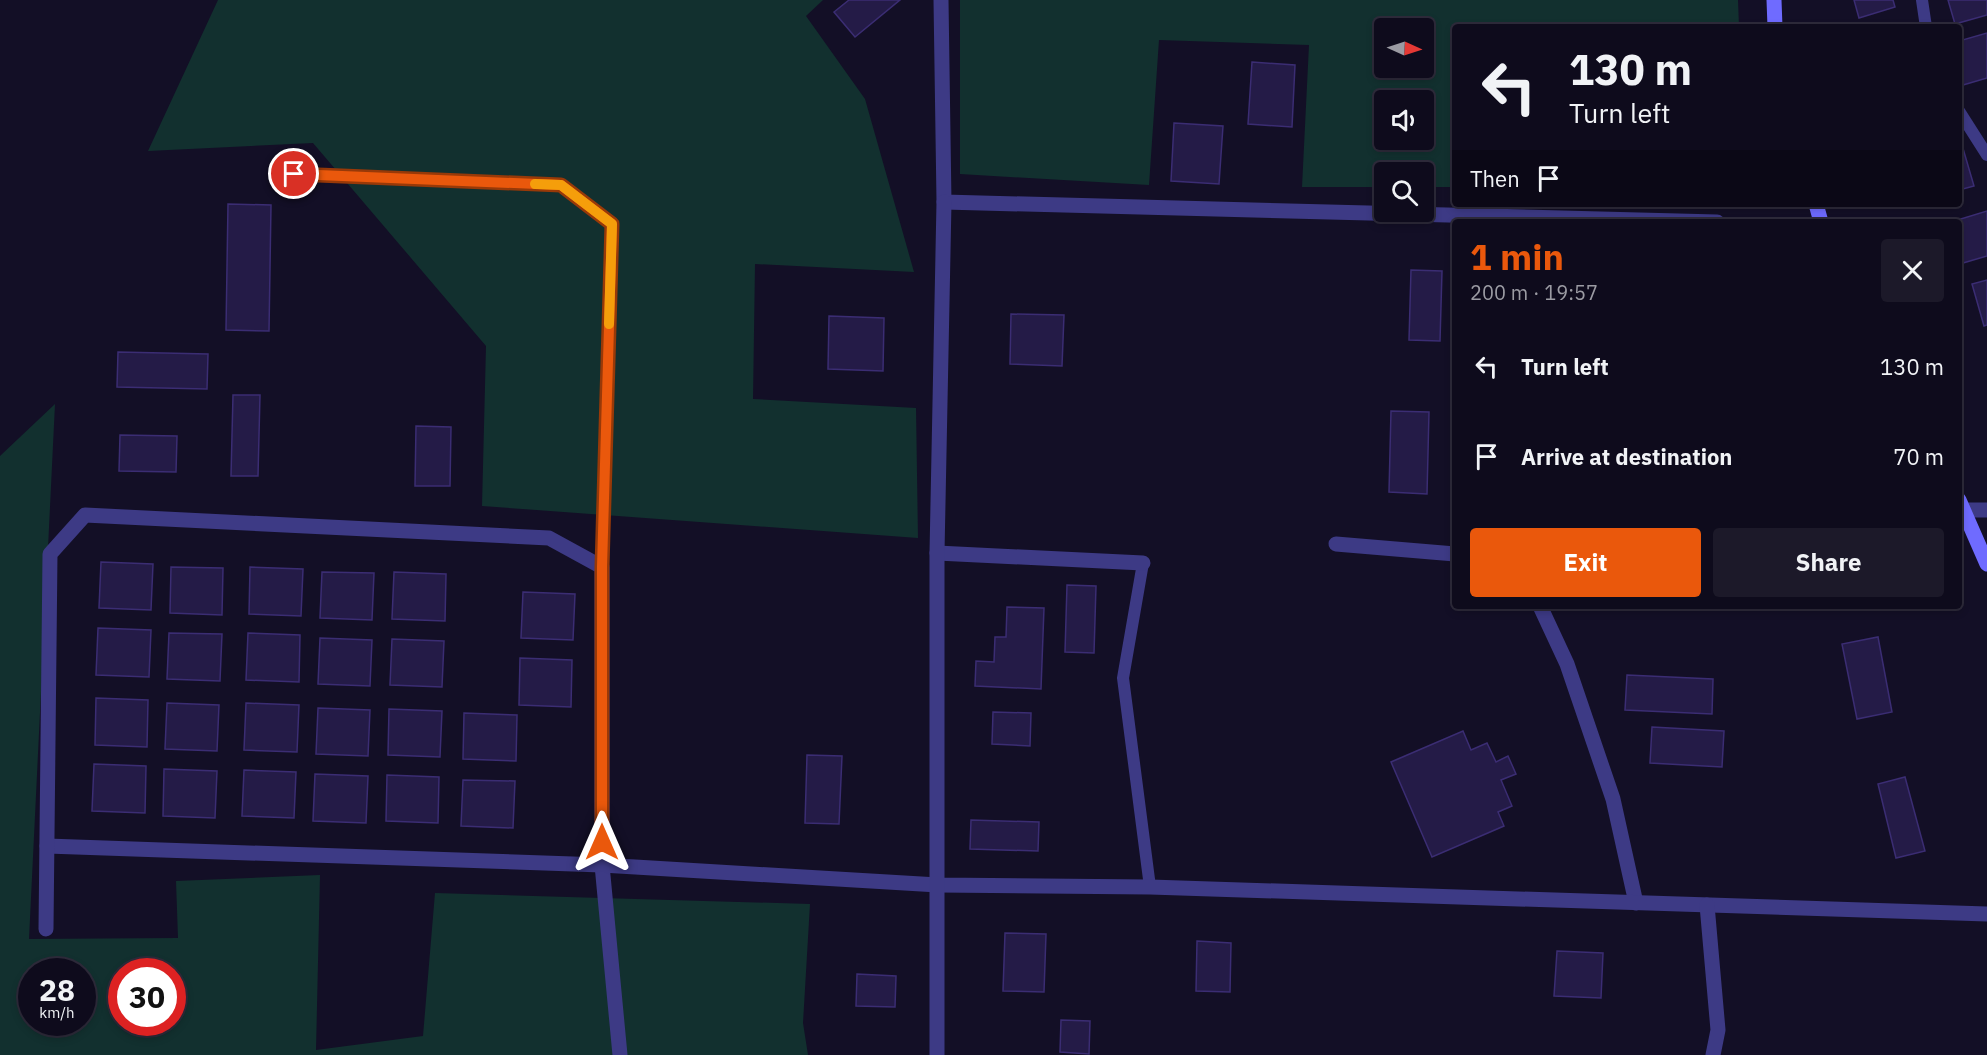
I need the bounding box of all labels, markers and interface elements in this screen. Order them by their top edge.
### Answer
north arrow [1374,18,1434,78]
map controls [1374,18,1434,222]
text: 130 m [1569,42,1692,97]
icon: left [1470,48,1548,126]
button: sound [1374,90,1434,150]
text: Turn left [1569,95,1670,130]
pin [268,148,319,199]
icon: arrive [277,157,310,190]
button: search [1374,162,1434,222]
icon: arrive [1532,162,1565,195]
text: Then [1470,164,1520,193]
text: 1 min [1470,233,1564,280]
button: close [1881,239,1944,302]
text: 200 m · 19:57 [1470,279,1598,306]
icon: left [1470,350,1503,383]
text: Turn left [1521,352,1609,381]
text: 130 m [1880,352,1944,381]
icon: arrive [1470,440,1503,473]
text: Arrive at destination [1521,442,1732,471]
text: 70 m [1893,442,1944,471]
button: Exit [1470,528,1701,597]
button: Share [1713,528,1944,597]
position arrow [570,810,634,874]
speed limit sign: 30 [108,958,186,1036]
text: 28 [39,970,75,1009]
text: km/h [39,1003,75,1022]

